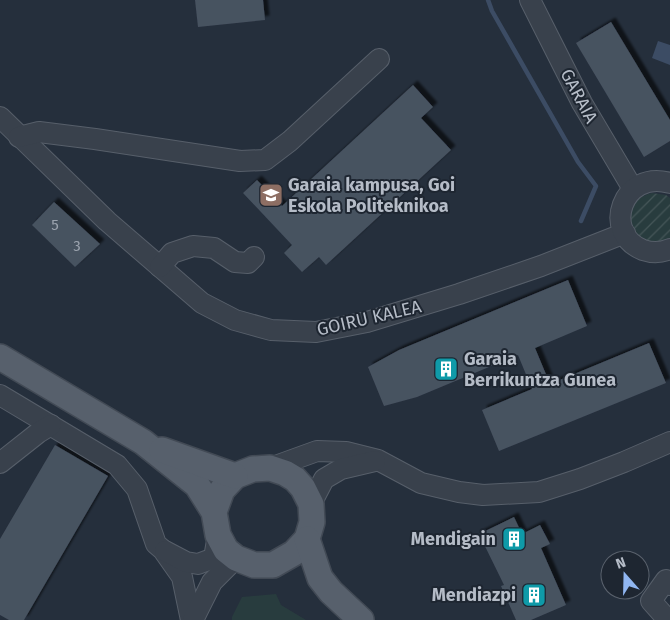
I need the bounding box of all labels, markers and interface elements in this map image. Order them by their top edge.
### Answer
street label: GARAIA [556,65,603,128]
place label: Garaia kampusa, Goi Eskola Politeknikoa [288,174,455,217]
school or university icon: Garaia kampusa, Goi Eskola Politeknikoa [258,182,284,208]
house number: 5 [51,216,59,234]
house number: 3 [73,237,81,255]
street label: GOIRU KALEA [315,295,424,341]
place label: Garaia Berrikuntza Gunea [464,348,616,391]
building icon: Garaia Berrikuntza Gunea [433,356,459,382]
building icon: Mendigain [501,526,527,552]
place label: Mendigain [411,528,496,550]
north arrow [600,550,650,600]
text: N [613,554,628,573]
building icon: Mendiazpi [521,582,547,608]
place label: Mendiazpi [432,584,516,606]

